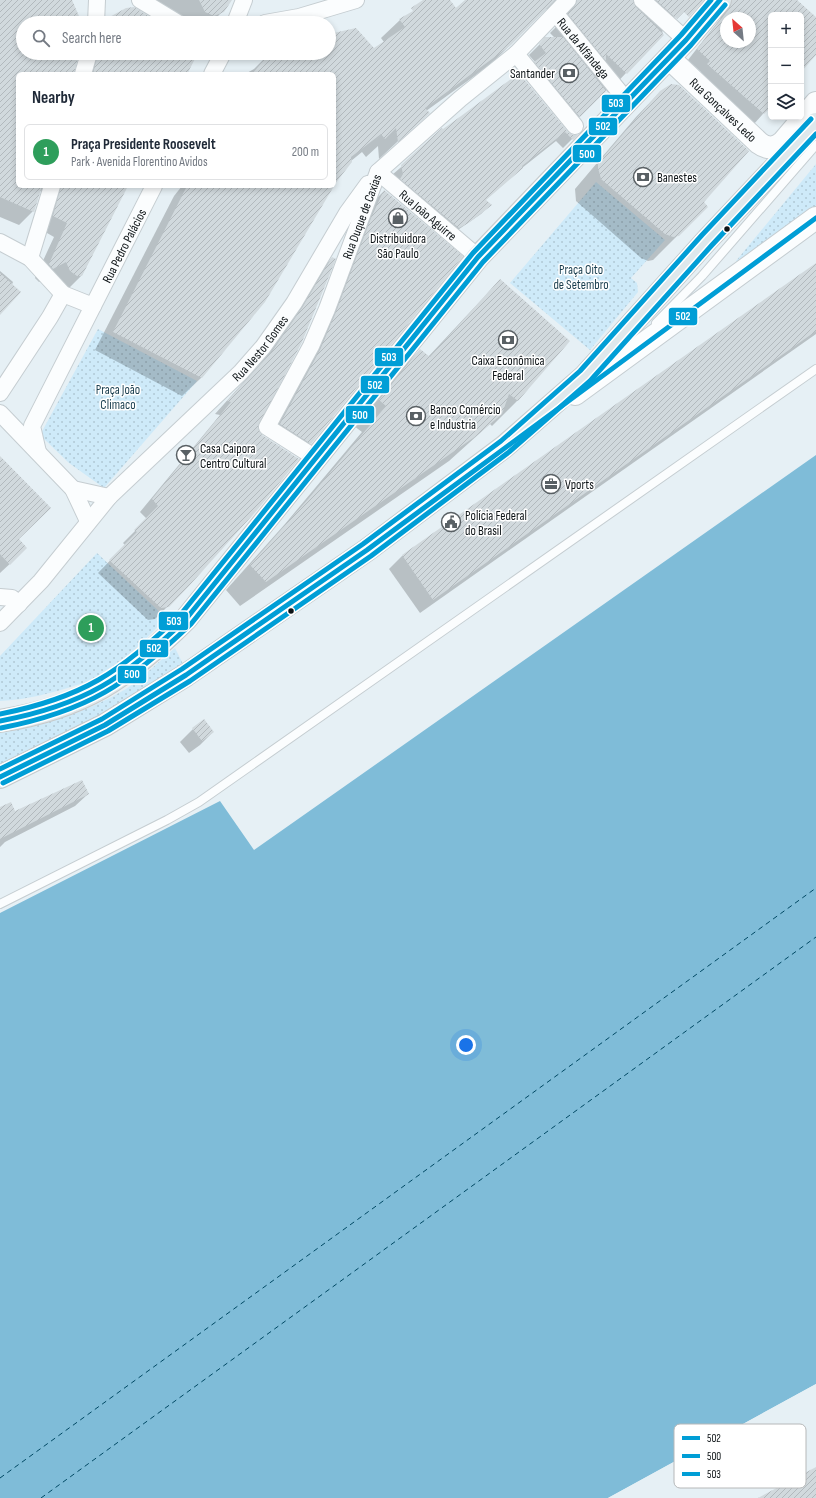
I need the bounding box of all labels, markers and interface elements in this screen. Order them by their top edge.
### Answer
north arrow [720,12,756,48]
map controls [768,12,804,120]
button: + [768,12,804,48]
street label: Rua da Alfândega [553,15,613,82]
search box [16,16,336,60]
icon: search [30,27,52,49]
text: Search here [62,29,122,48]
button: − [768,48,804,84]
bank icon: Santander [558,62,580,84]
place label: Santander [510,66,555,82]
street label: Rua Gonçalves Ledo [686,75,760,146]
button: layers [768,84,804,120]
text: Nearby [32,88,75,108]
line badge: 503 [601,94,631,113]
text: 503 [609,97,624,110]
line badge: 502 [588,117,618,136]
text: 502 [596,120,611,133]
text: Praça Presidente Roosevelt [71,135,216,154]
text: 1 [43,144,49,160]
text: 200 m [292,144,319,160]
line badge: 500 [572,144,602,163]
text: 500 [579,148,595,161]
text: Park · Avenida Florentino Avidos [71,154,208,170]
bank icon: Banestes [632,166,654,188]
place label: Banestes [657,170,697,186]
street label: Rua Duque de Caxias [339,172,386,261]
street label: Rua João Aguirre [396,187,460,244]
street label: Rua Pedro Palácios [99,206,150,286]
shop icon: Distribuidora São Paulo [387,207,409,229]
unlabelled marker [722,224,732,234]
place label: Distribuidora São Paulo [370,231,426,262]
park label: Praça Oito de Setembro [553,262,609,293]
line badge: 502 [668,307,698,326]
text: 502 [676,310,691,323]
street label: Rua Nestor Gomes [229,312,292,385]
bank icon: Caixa Econômica Federal [497,329,519,351]
line badge: 503 [374,347,404,367]
text: 503 [382,351,397,364]
place label: Caixa Econômica Federal [472,353,544,384]
line badge: 502 [360,375,390,394]
text: 502 [368,379,383,392]
park label: Praça João Climaco [96,382,140,413]
place label: Banco Comércio e Industria [430,402,501,433]
line badge: 500 [345,405,375,424]
bank icon: Banco Comércio e Industria [405,405,427,427]
text: 500 [352,409,368,422]
place label: Casa Caipora Centro Cultural [200,441,266,472]
bar icon: Casa Caipora Centro Cultural [175,444,197,466]
office icon: Vports [540,473,562,495]
place label: Vports [565,477,594,493]
place label: Polícia Federal do Brasil [465,508,527,539]
public building icon: Polícia Federal do Brasil [440,511,462,533]
unlabelled marker [286,606,296,616]
line badge: 503 [158,611,189,631]
pin: 1 [78,613,104,643]
text: 503 [167,615,182,628]
line badge: 502 [139,639,169,658]
text: 502 [147,642,162,655]
line badge: 500 [117,665,147,684]
text: 500 [124,668,140,681]
your location [456,1035,476,1055]
legend [674,1424,806,1488]
text: 502 [707,1432,721,1445]
text: 500 [707,1450,721,1463]
text: 503 [707,1468,721,1481]

